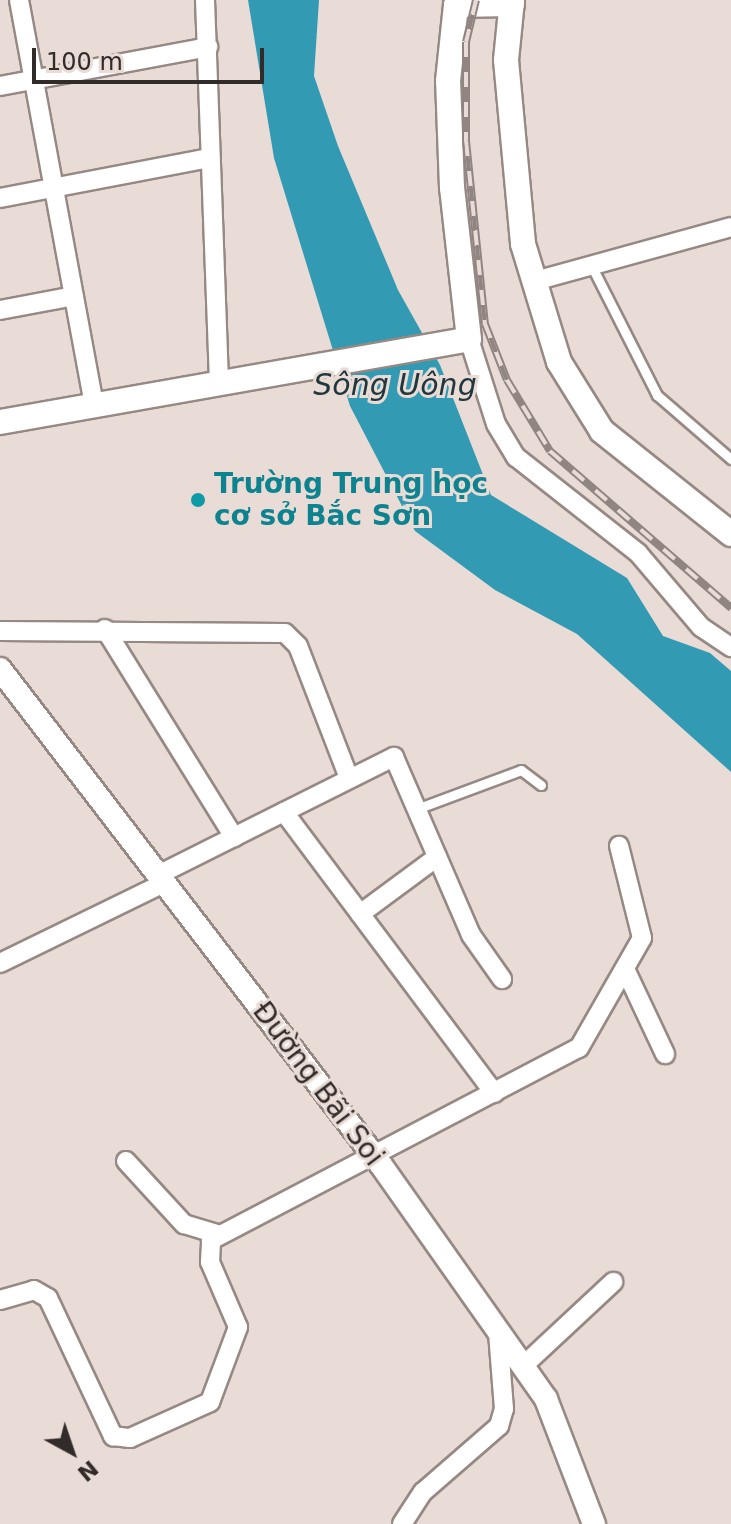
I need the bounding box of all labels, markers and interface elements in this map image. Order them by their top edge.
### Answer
scale bar [36,32,268,82]
text: 100 m [46,48,123,76]
water label: Sông Uông [313,367,477,403]
place label: Trường Trung học cơ sở Bắc Sơn [214,467,488,533]
marker: Trường Trung học cơ sở Bắc Sơn [189,491,207,509]
street label: Đường Bãi Soi [245,995,391,1173]
north arrow [32,1412,112,1492]
text: N [73,1455,103,1486]

